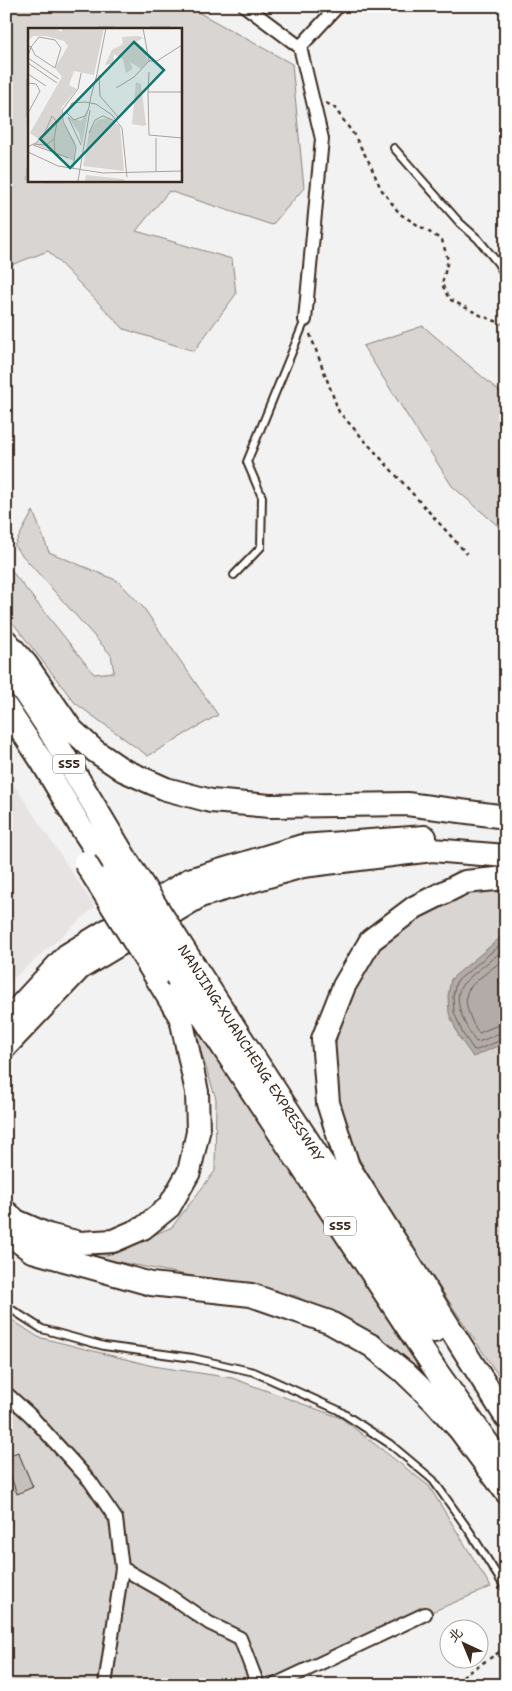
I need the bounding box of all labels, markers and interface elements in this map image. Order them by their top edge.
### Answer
inset map [28,28,181,181]
road number: S55 [53,754,85,774]
street label: NANJING-XUANCHENG EXPRESSWAY [174,941,329,1166]
road number: S55 [324,1216,356,1236]
north arrow [440,1618,490,1668]
text: 北 [444,1623,466,1646]

